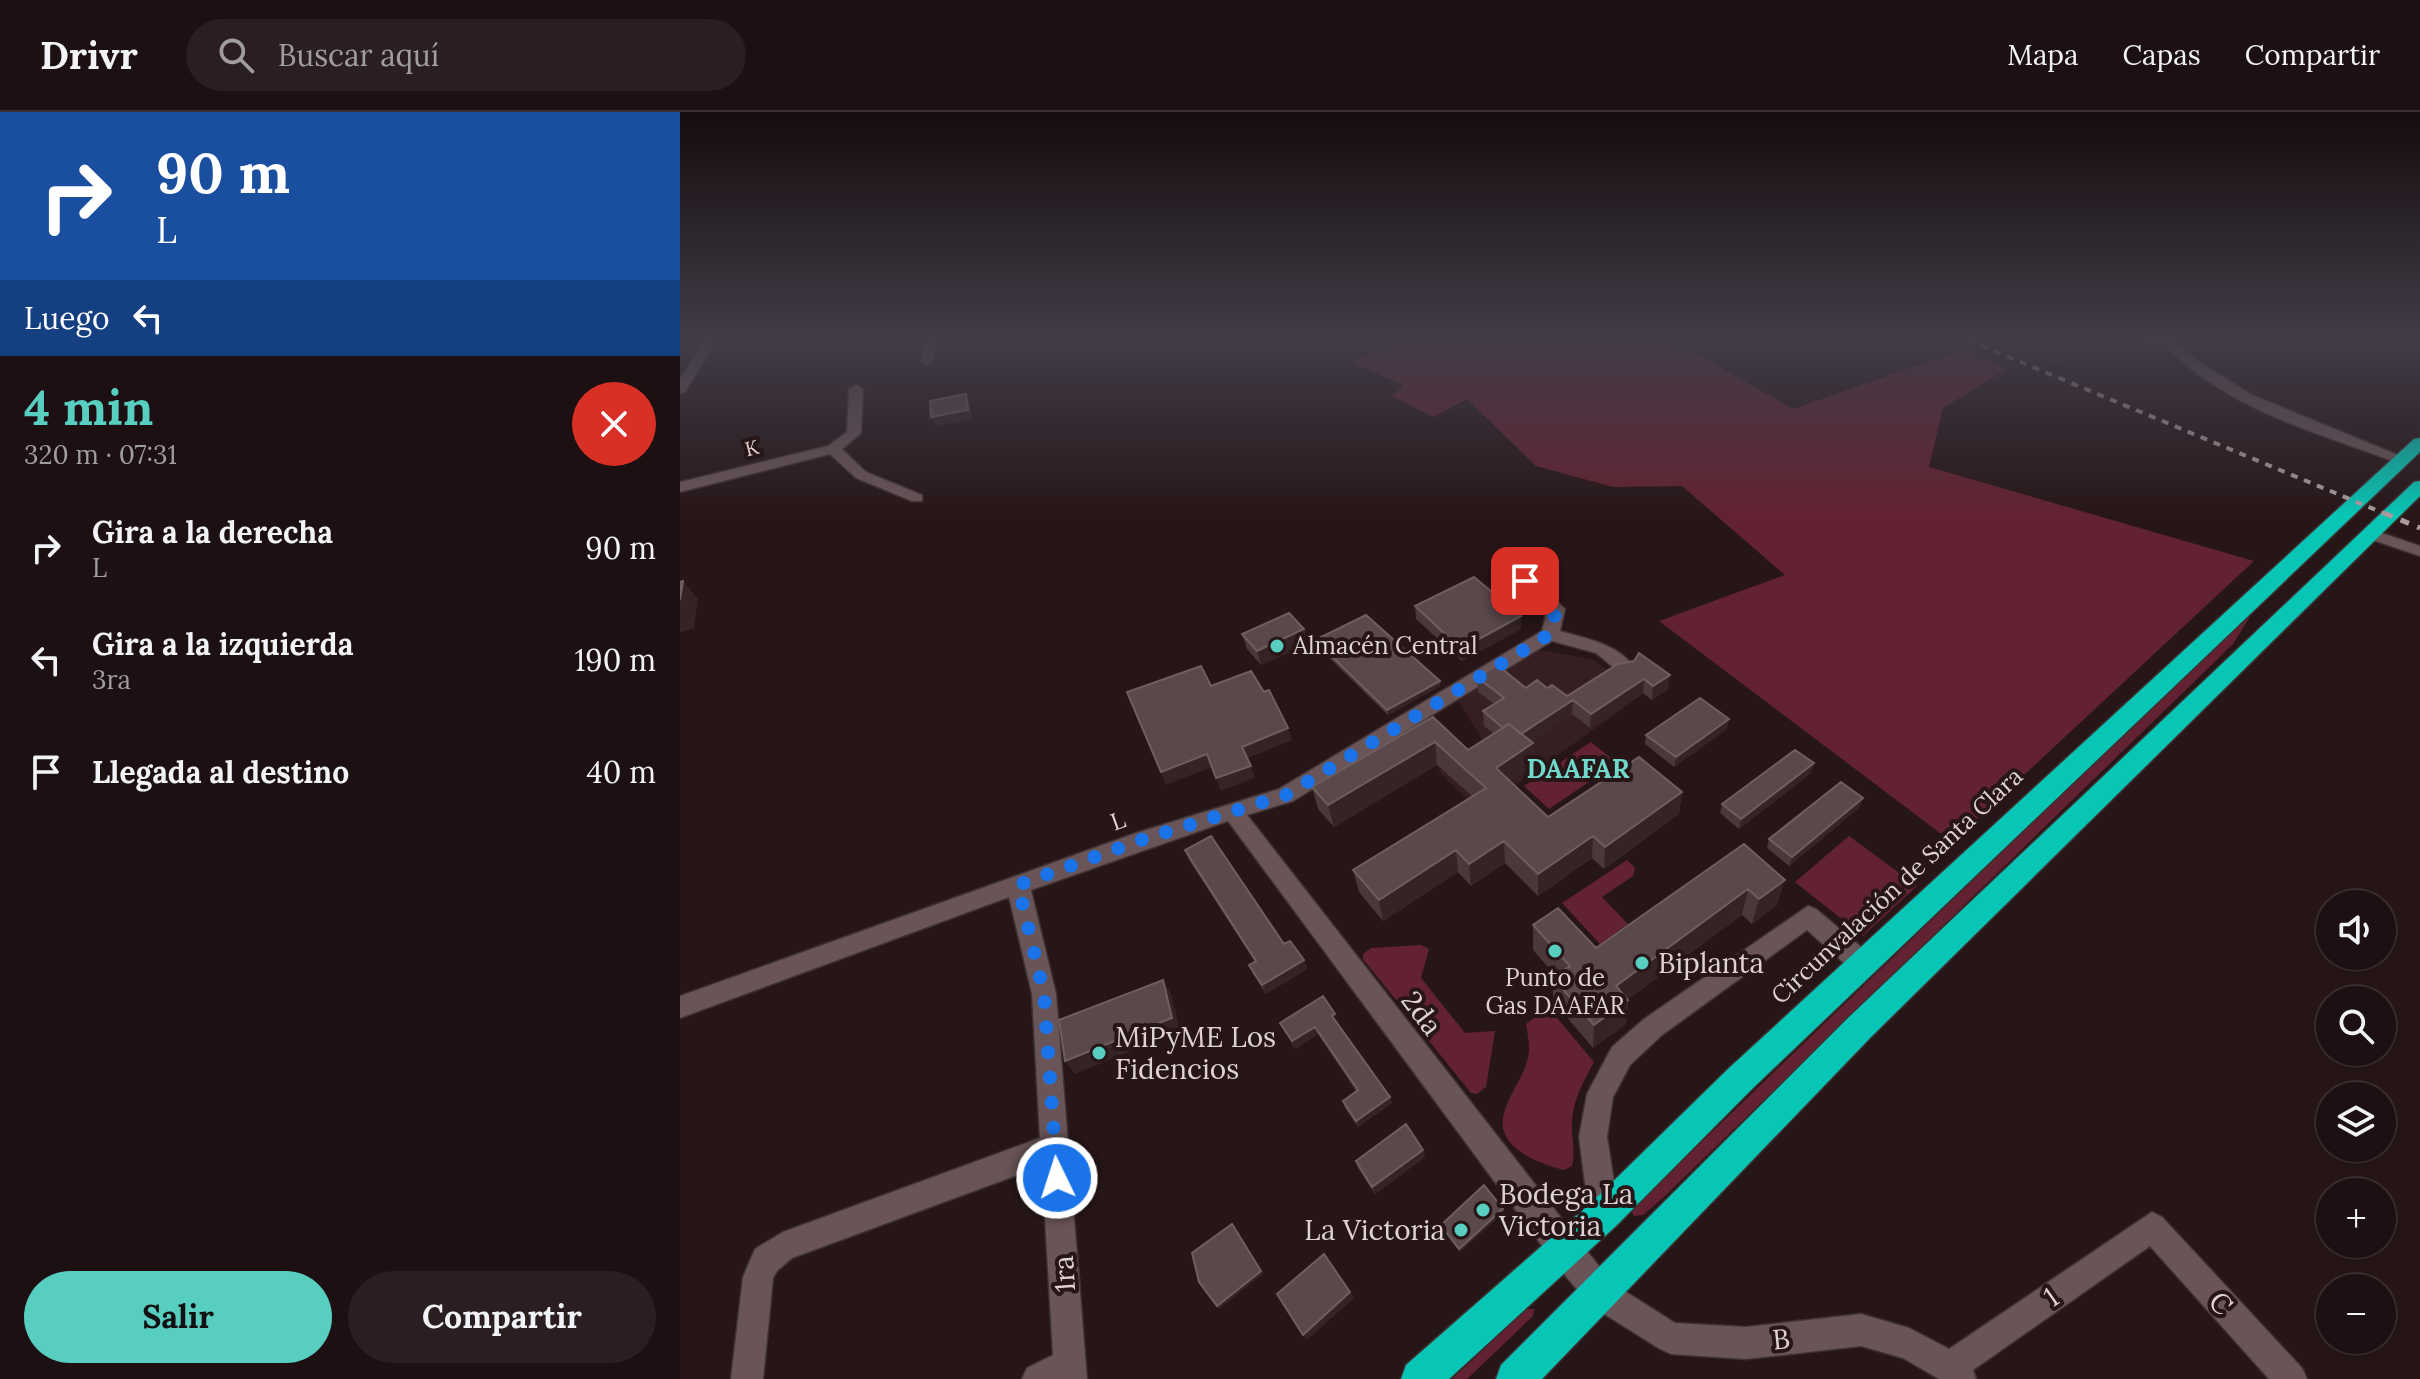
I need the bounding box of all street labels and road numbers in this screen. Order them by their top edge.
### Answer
street label: K [742,434,762,461]
street label: Circunvalación de Santa Clara [1764,761,2029,1011]
street label: L [1106,804,1130,837]
street label: 2da [1394,984,1450,1042]
street label: 1ra [1045,1254,1083,1294]
street label: 1 [2036,1279,2066,1315]
street label: C [2201,1284,2241,1322]
street label: B [1770,1320,1792,1358]

